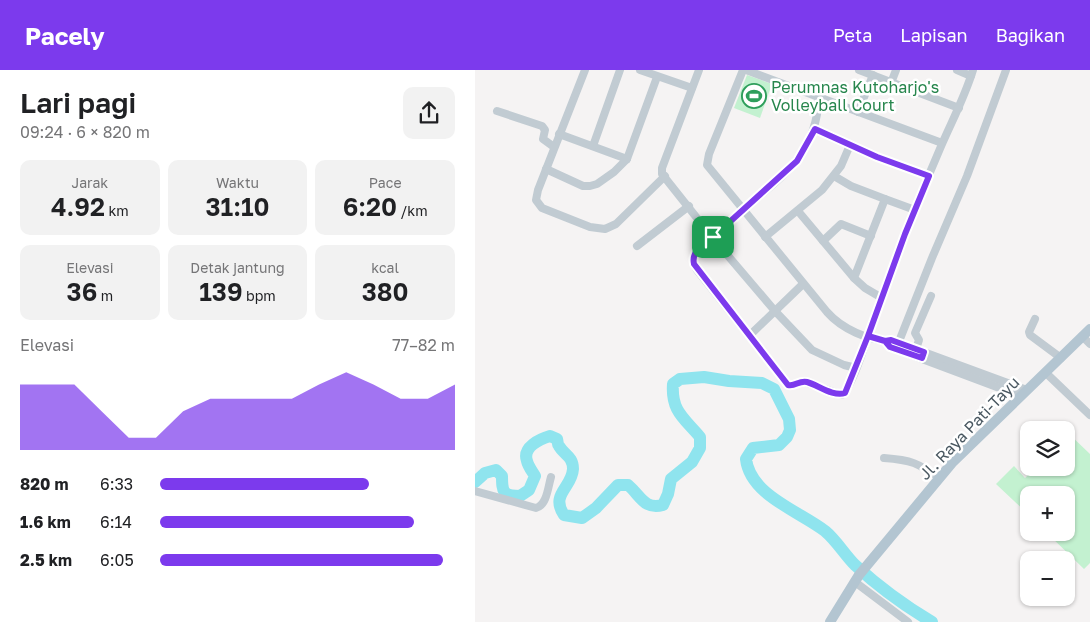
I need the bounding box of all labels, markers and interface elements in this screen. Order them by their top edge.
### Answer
text: Pacely [25,21,105,50]
text: Peta [833,24,872,46]
text: Lapisan [900,24,968,46]
text: Bagikan [996,24,1065,46]
place label: Perumnas Kutoharjo's Volleyball Court [771,77,939,115]
sports icon: Perumnas Kutoharjo's Volleyball Court [741,83,767,109]
text: Lari pagi [20,86,136,119]
button: share [403,87,455,139]
text: 09:24 · 6 × 820 m [20,122,150,142]
text: Jarak [71,174,108,191]
text: Waktu [216,174,259,191]
text: Pace [369,174,402,191]
text: 4.92 [51,191,105,222]
text: 31:10 [205,191,270,222]
text: 6:20 [343,191,397,222]
text: km [105,202,129,219]
text: /km [397,202,428,219]
pin [692,216,734,258]
icon: arrive [699,223,727,251]
text: Elevasi [66,259,113,276]
text: Detak jantung [190,259,285,276]
text: kcal [371,259,399,276]
text: 36 [67,276,97,307]
text: 139 [199,276,243,307]
text: 380 [362,276,409,307]
text: m [97,287,113,304]
text: bpm [243,287,276,304]
text: Elevasi [20,335,74,355]
text: 77–82 m [392,335,455,355]
street label: Jl. Raya Pati-Tayu [915,372,1023,484]
map controls [1020,421,1075,606]
button: layers [1020,421,1075,476]
text: 820 m [20,474,68,494]
text: 6:33 [100,474,133,494]
button: + [1020,486,1075,541]
text: 1.6 km [20,512,71,532]
text: 6:14 [100,512,132,532]
text: 2.5 km [20,550,72,570]
text: 6:05 [100,550,134,570]
button: − [1020,551,1075,606]

